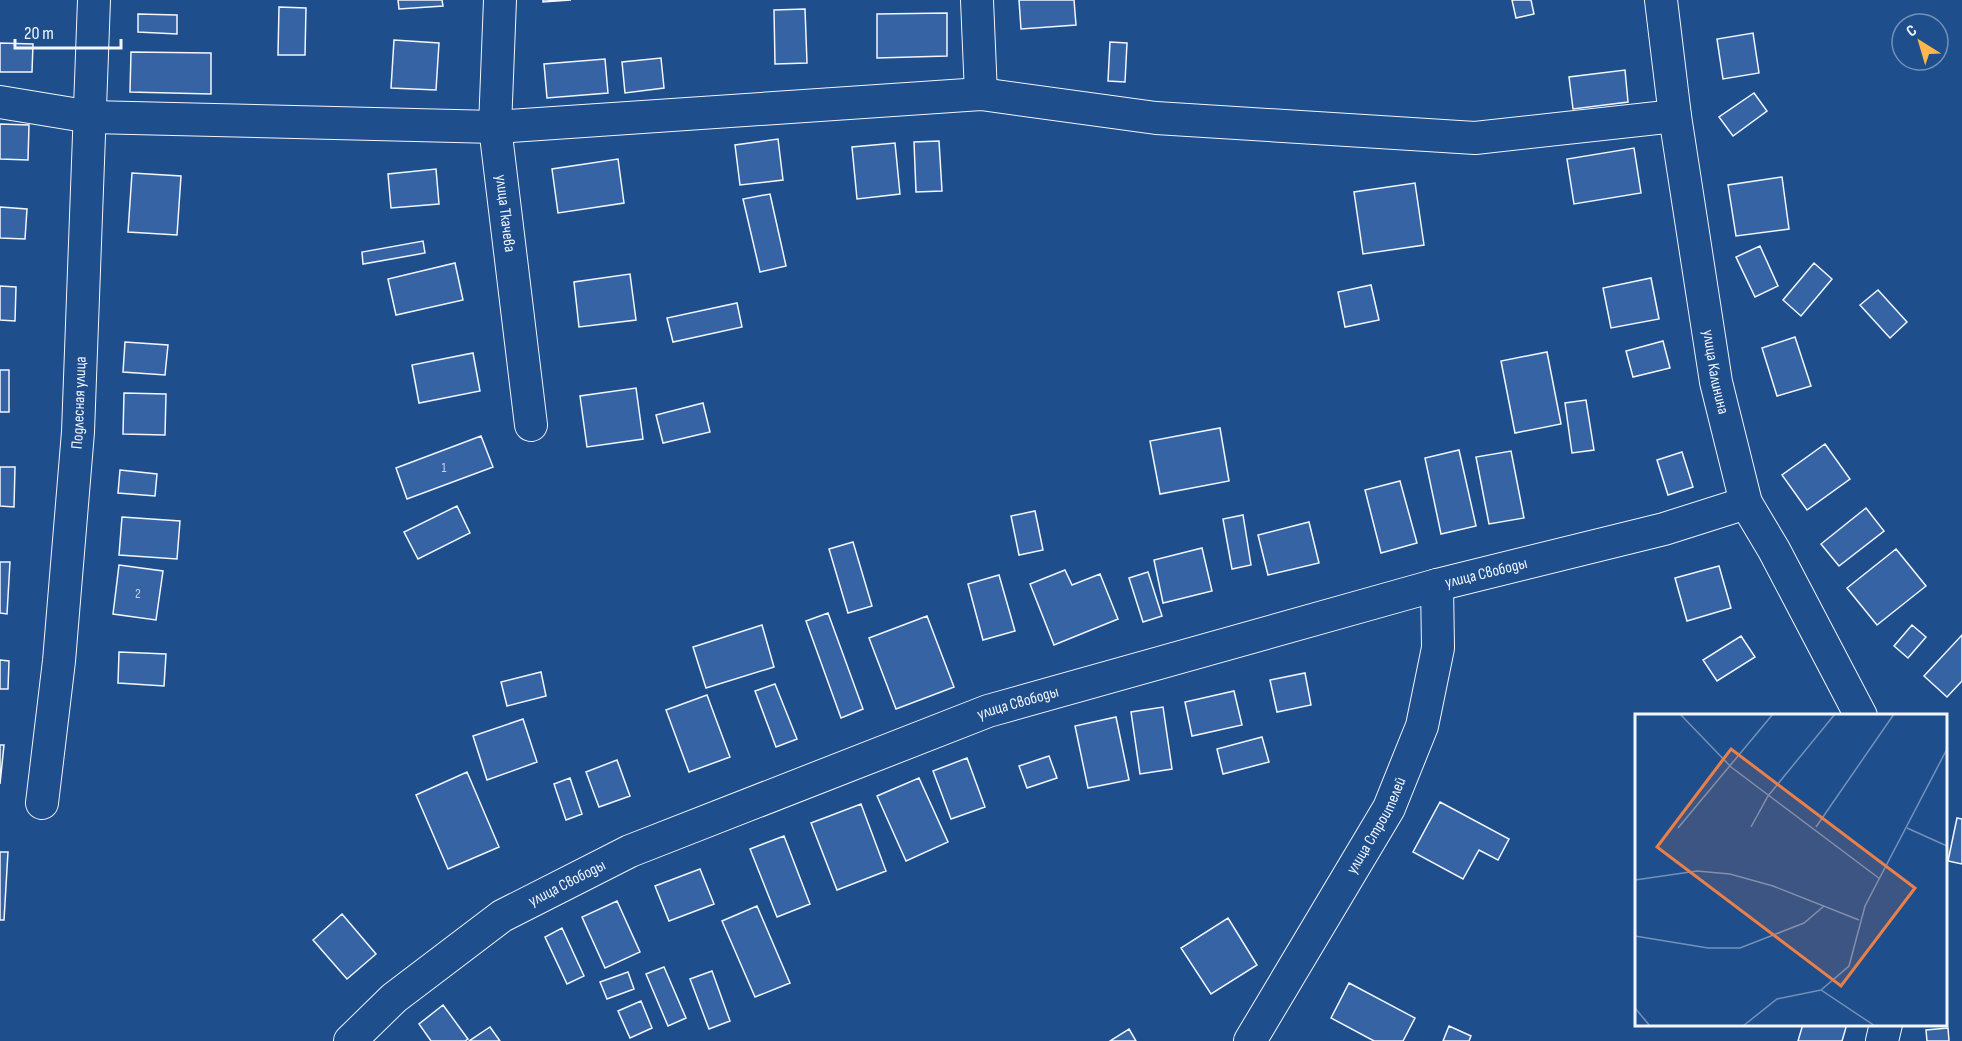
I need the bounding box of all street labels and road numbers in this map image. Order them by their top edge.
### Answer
street label: улица Ткачева [491,173,520,253]
street label: улица Калинина [1699,328,1733,416]
street label: Подлесная улица [67,356,90,450]
street label: улица Свободы [1443,554,1529,592]
street label: улица Свободы [974,682,1061,724]
street label: улица Строителей [1342,774,1410,877]
street label: улица Свободы [525,856,609,910]

